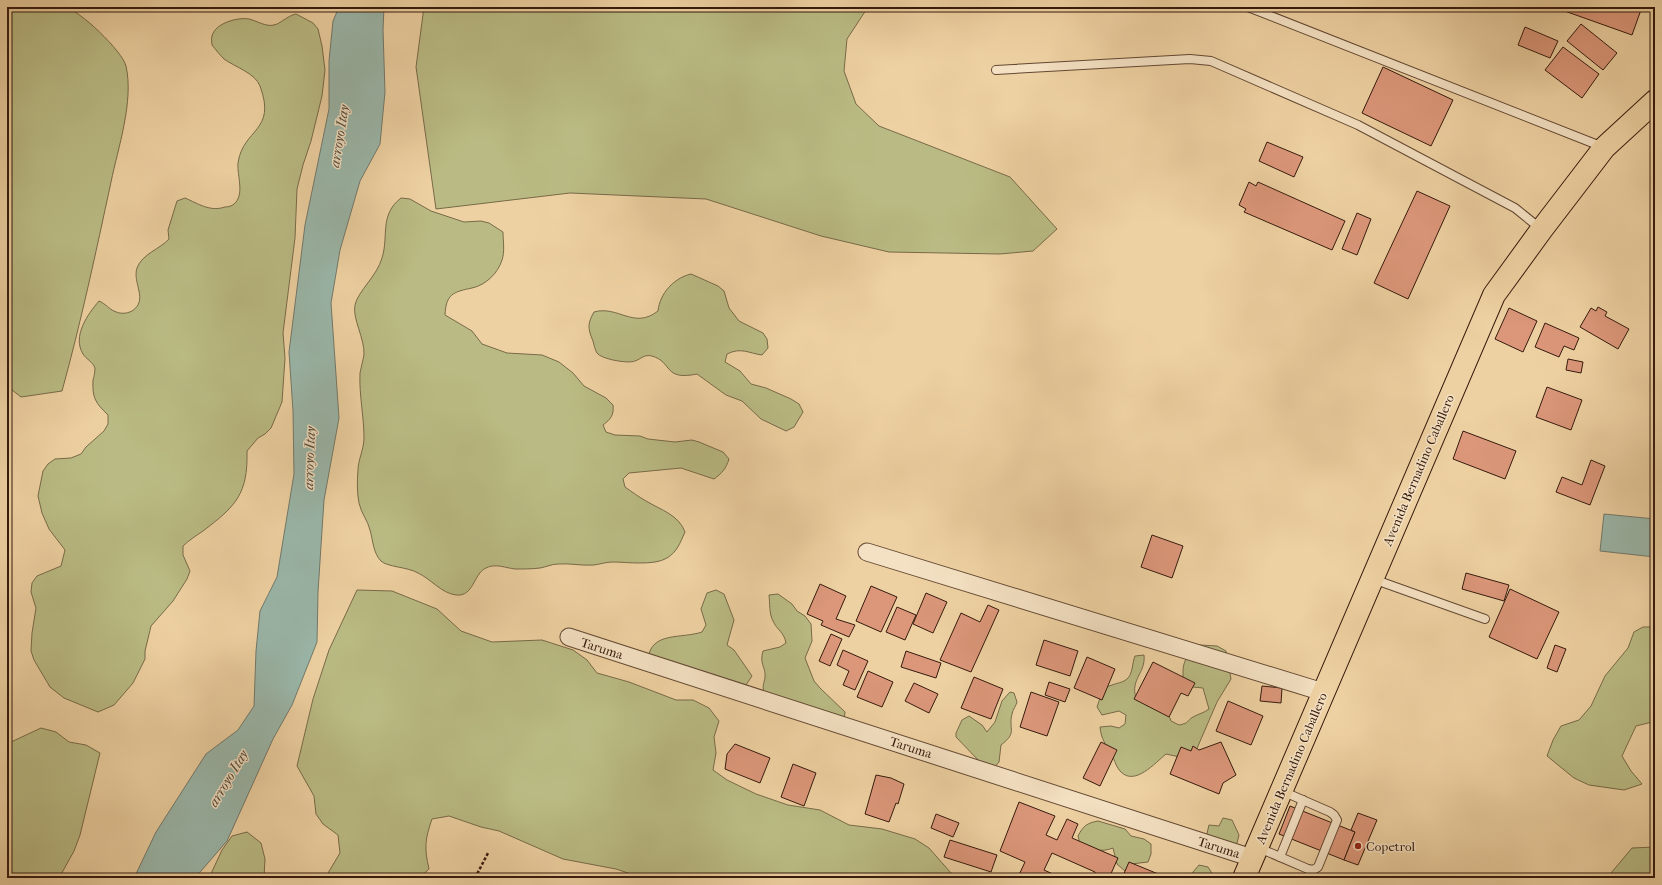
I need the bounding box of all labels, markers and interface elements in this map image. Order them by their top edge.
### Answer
water label: arroyo Itay [326,102,353,169]
street label: Avenida Bernadino Caballero [1379,392,1457,549]
water label: arroyo Itay [300,425,319,490]
street label: Taruma [579,635,626,663]
street label: Avenida Bernadino Caballero [1252,690,1330,847]
street label: Taruma [888,734,935,762]
water label: arroyo Itay [205,746,253,810]
street label: Taruma [1196,834,1243,862]
place label: Copetrol [1366,839,1415,854]
marker: Copetrol [1353,841,1363,851]

